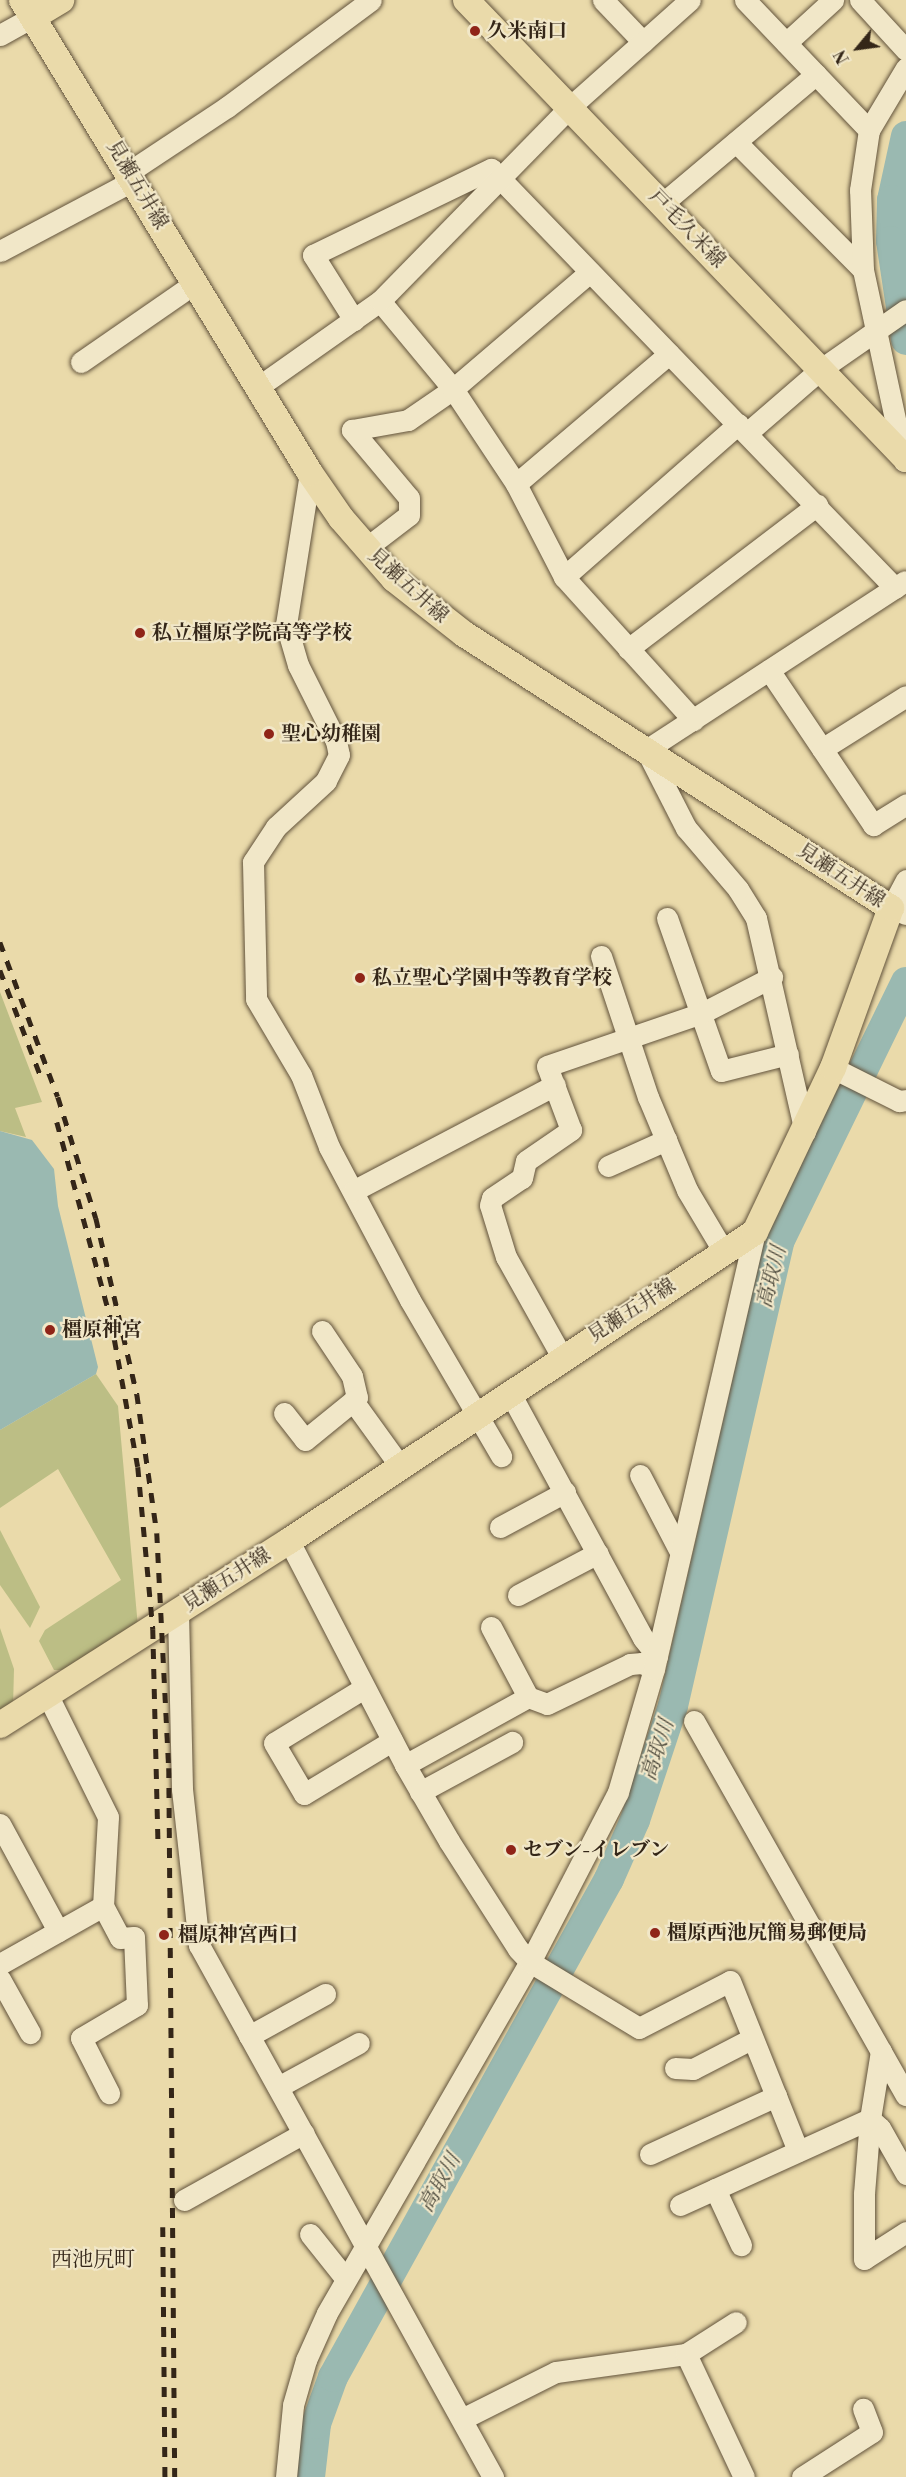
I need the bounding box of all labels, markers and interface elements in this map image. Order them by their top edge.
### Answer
north arrow [828,18,888,78]
place label: 久米南口 [487,19,567,43]
marker: 久米南口 [468,24,482,38]
text: N [830,46,854,67]
street label: 見瀬五井線 [101,136,173,234]
street label: 戸毛久米線 [644,185,730,273]
street label: 見瀬五井線 [363,544,453,628]
place label: 私立橿原学院高等学校 [152,621,352,645]
marker: 私立橿原学院高等学校 [133,626,147,640]
place label: 聖心幼稚園 [281,722,381,746]
marker: 聖心幼稚園 [262,727,276,741]
street label: 見瀬五井線 [793,839,889,913]
place label: 私立聖心学園中等教育学校 [372,966,612,990]
marker: 私立聖心学園中等教育学校 [353,971,367,985]
water label: 高取川 [752,1243,792,1311]
street label: 見瀬五井線 [584,1274,680,1348]
place label: 橿原神宮 [62,1318,142,1342]
marker: 橿原神宮 [43,1323,57,1337]
street label: 見瀬五井線 [179,1543,275,1617]
water label: 高取川 [636,1716,680,1784]
place label: セブン-イレブン [523,1838,671,1862]
marker: セブン-イレブン [504,1843,518,1857]
place label: 橿原西池尻簡易郵便局 [667,1921,867,1945]
place label: 橿原神宮西口 [178,1923,298,1947]
marker: 橿原神宮西口 [155,1926,173,1944]
marker: 橿原西池尻簡易郵便局 [648,1926,662,1940]
water label: 高取川 [414,2149,466,2217]
district label: 西池尻町 [51,2247,135,2273]

